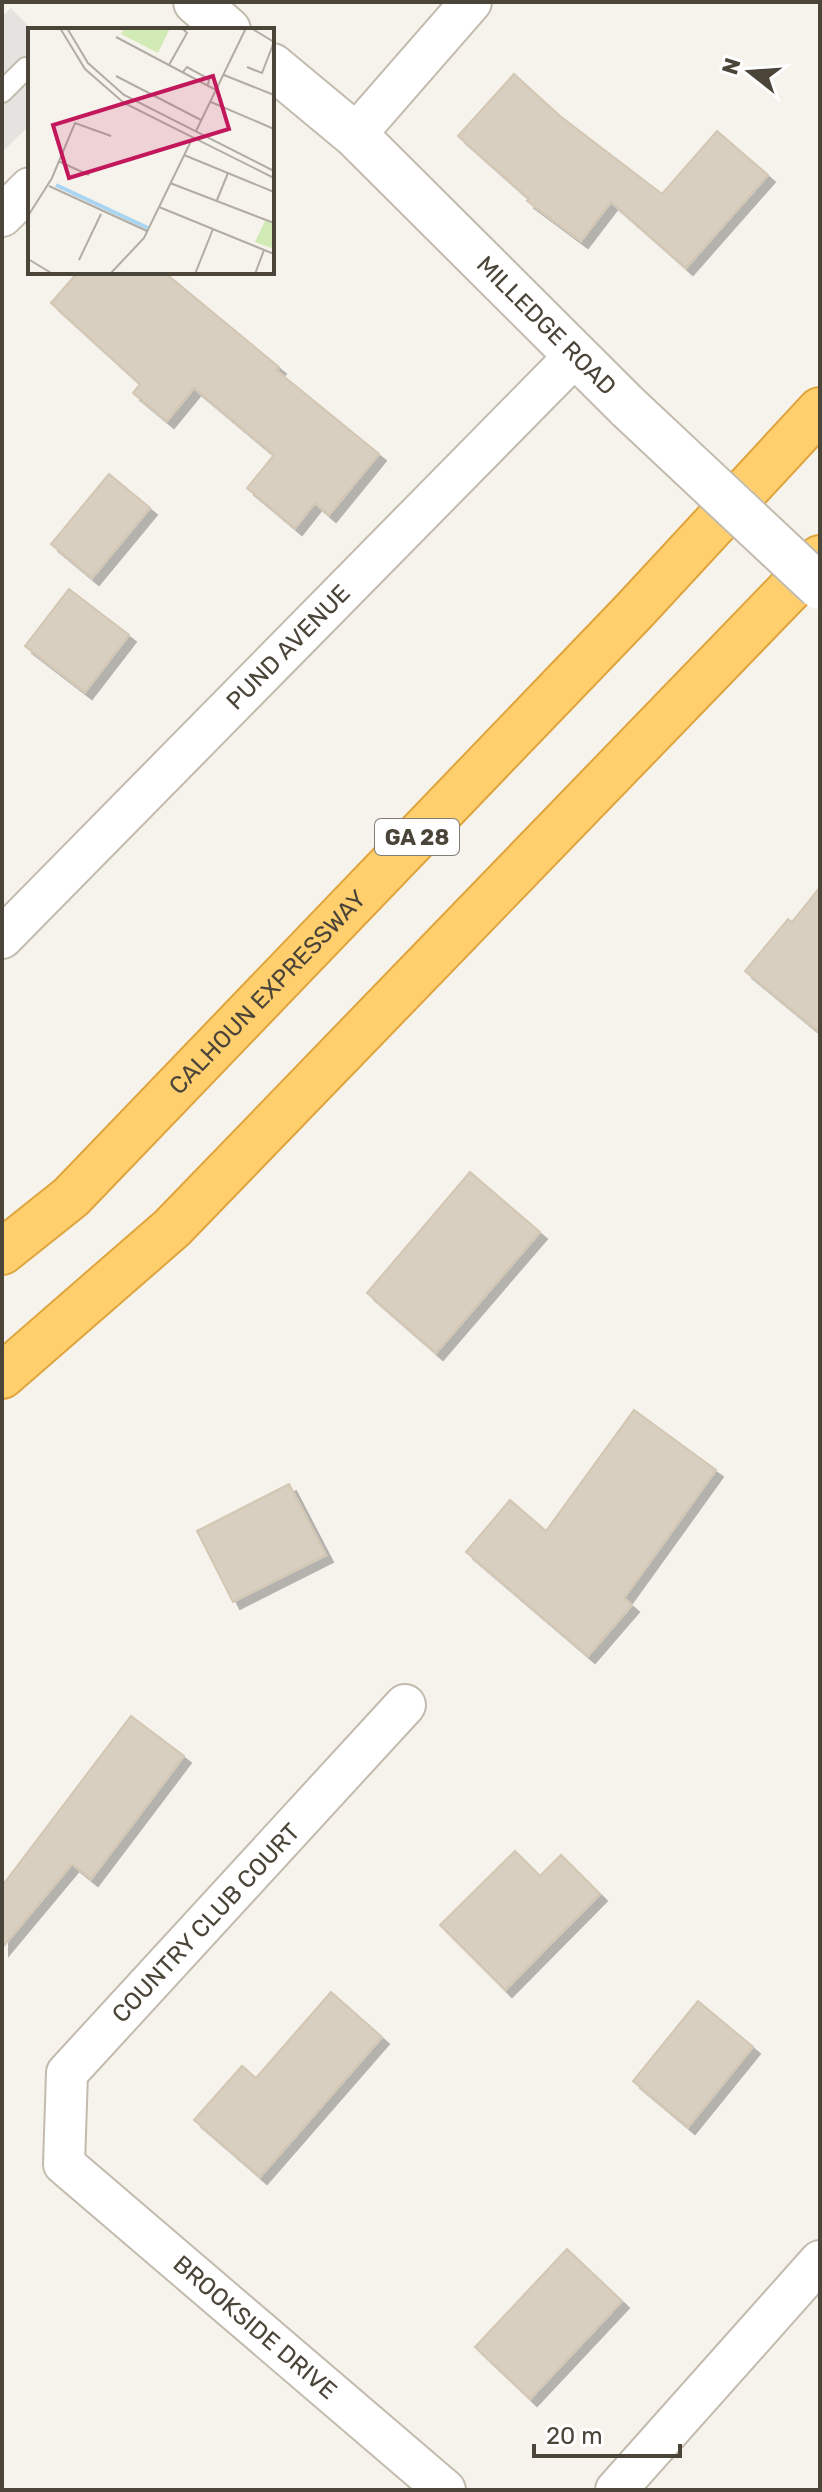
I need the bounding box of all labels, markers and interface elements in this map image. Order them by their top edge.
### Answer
inset map [28,28,274,274]
north arrow [710,32,790,112]
text: N [716,55,747,78]
street label: MILLEDGE ROAD [471,250,622,401]
street label: PUND AVENUE [221,579,356,716]
road number: GA 28 [375,819,459,855]
street label: CALHOUN EXPRESSWAY [163,885,372,1100]
street label: COUNTRY CLUB COURT [106,1818,306,2028]
street label: BROOKSIDE DRIVE [168,2250,342,2405]
scale bar [534,2408,680,2458]
text: 20 m [546,2422,603,2450]

